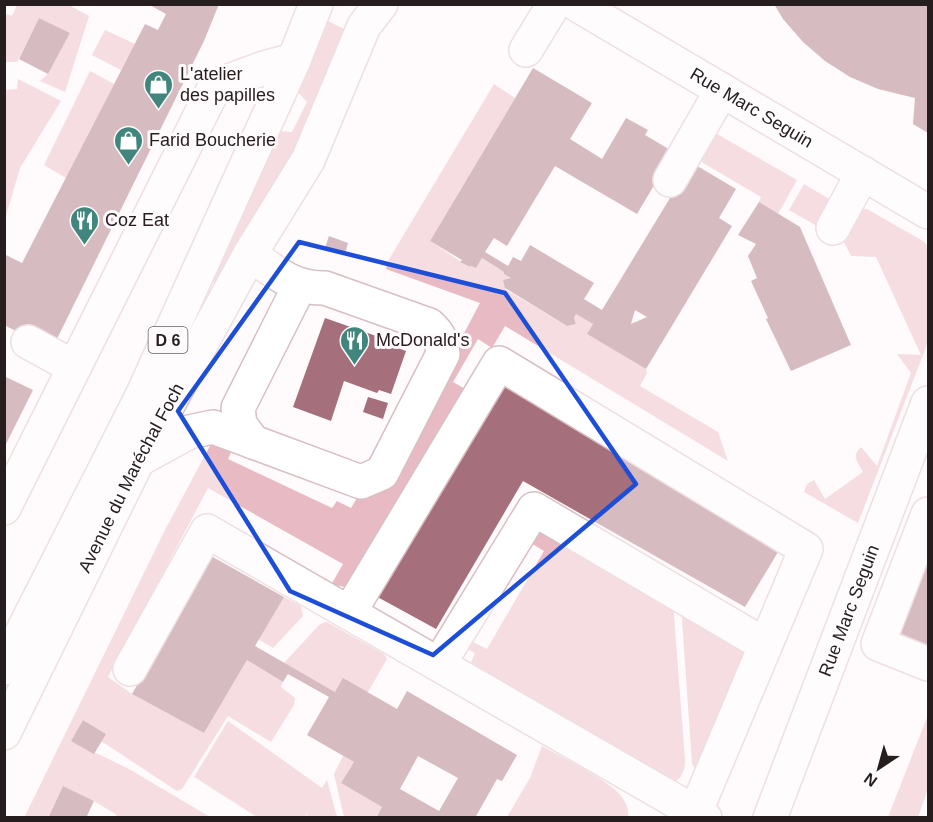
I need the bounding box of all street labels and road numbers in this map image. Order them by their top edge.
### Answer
street label: Rue Marc Seguin [687,64,817,152]
road number: D 6 [148,327,188,353]
street label: Avenue du Maréchal Foch [74,380,188,576]
street label: Rue Marc Seguin [815,542,883,679]

